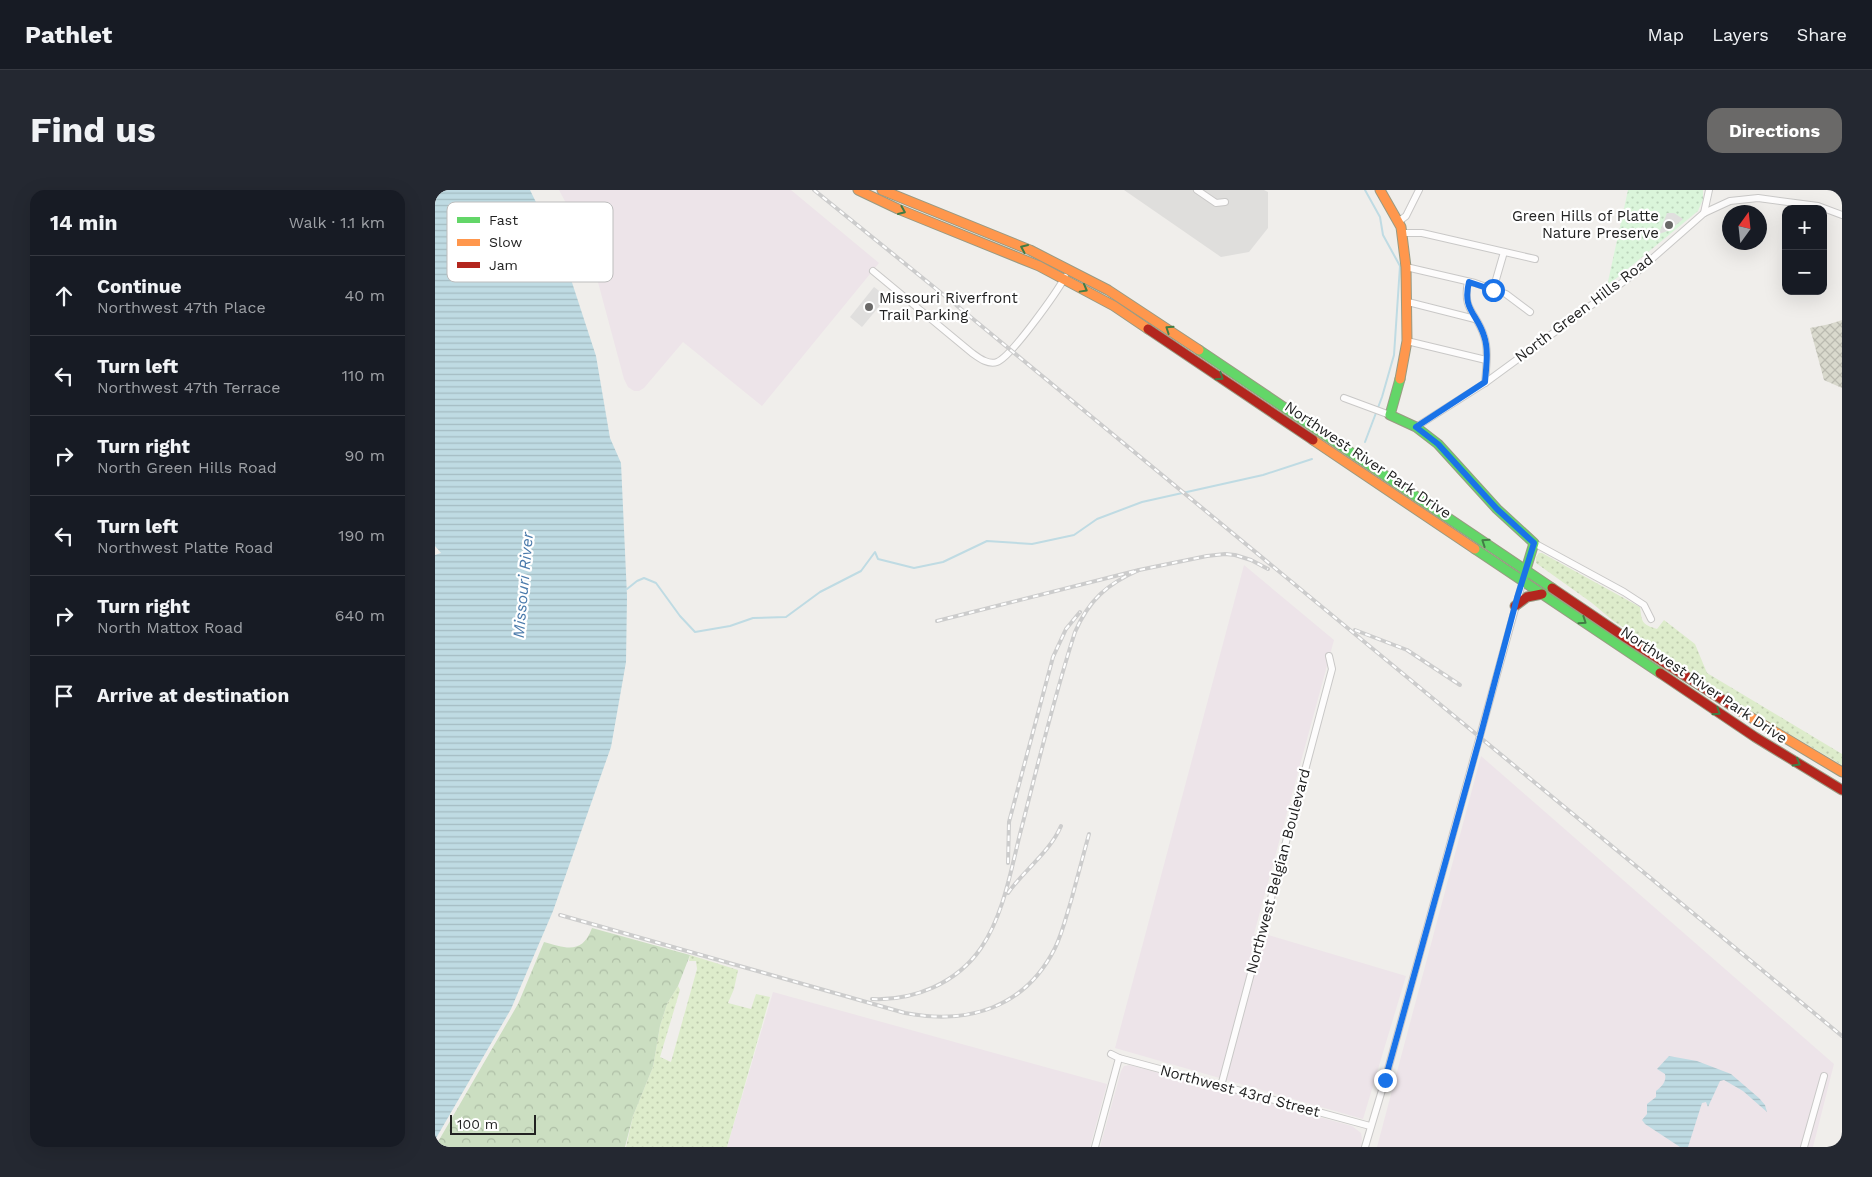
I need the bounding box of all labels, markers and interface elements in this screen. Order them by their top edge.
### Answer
text: Pathlet [25,21,112,49]
text: Map [1647,24,1684,45]
text: Layers [1712,24,1769,45]
text: Share [1797,24,1847,45]
button: Directions [1707,108,1842,153]
text: Find us [30,109,156,151]
legend [447,202,613,282]
one-way arrow [897,205,906,215]
north arrow [1722,205,1767,250]
map controls [1782,205,1827,295]
button: + [1782,205,1827,250]
place label: Green Hills of Platte Nature Preserve [1512,207,1659,242]
text: 14 min [50,210,118,235]
text: Fast [489,212,518,228]
text: Walk · 1.1 km [289,213,385,232]
marker: Green Hills of Platte Nature Preserve [1663,219,1675,231]
text: Slow [489,234,522,250]
one-way arrow [1020,243,1029,254]
street label: North Green Hills Road [1511,250,1657,366]
button: − [1782,250,1827,295]
text: Jam [489,257,518,273]
text: Continue [97,275,181,298]
route start [1482,279,1505,302]
icon: ahead [50,282,78,310]
one-way arrow [1078,282,1087,292]
text: 40 m [345,286,385,305]
place label: Missouri Riverfront Trail Parking [879,289,1019,324]
text: Northwest 47th Place [97,298,266,317]
marker: Missouri Riverfront Trail Parking [863,301,875,313]
one-way arrow [1165,326,1174,336]
text: Turn left [97,355,178,378]
icon: left [50,362,78,390]
text: 110 m [342,366,385,385]
one-way arrow [1214,371,1224,380]
text: Northwest 47th Terrace [97,378,281,397]
street label: Northwest River Park Drive [1281,397,1455,523]
text: Turn right [97,435,190,458]
icon: right [50,442,78,470]
text: 90 m [344,446,385,465]
text: North Green Hills Road [97,458,277,477]
text: Turn left [97,515,178,538]
icon: left [50,522,78,550]
text: 190 m [338,526,385,545]
water label: Missouri River [509,530,537,639]
text: Northwest Platte Road [97,538,273,557]
one-way arrow [1482,539,1491,549]
text: Turn right [97,595,190,618]
icon: right [50,602,78,630]
text: 640 m [335,606,385,625]
one-way arrow [1577,615,1586,624]
text: North Mattox Road [97,618,243,637]
street label: Northwest River Park Drive [1617,622,1791,748]
icon: arrive [50,682,78,710]
text: Arrive at destination [97,684,289,707]
one-way arrow [1712,706,1721,715]
one-way arrow [1791,756,1800,766]
street label: Northwest Belgian Boulevard [1242,766,1314,976]
street label: Northwest 43rd Street [1158,1061,1323,1121]
route end [1374,1069,1397,1092]
scale bar [450,1112,536,1135]
text: 100 m [457,1116,498,1132]

